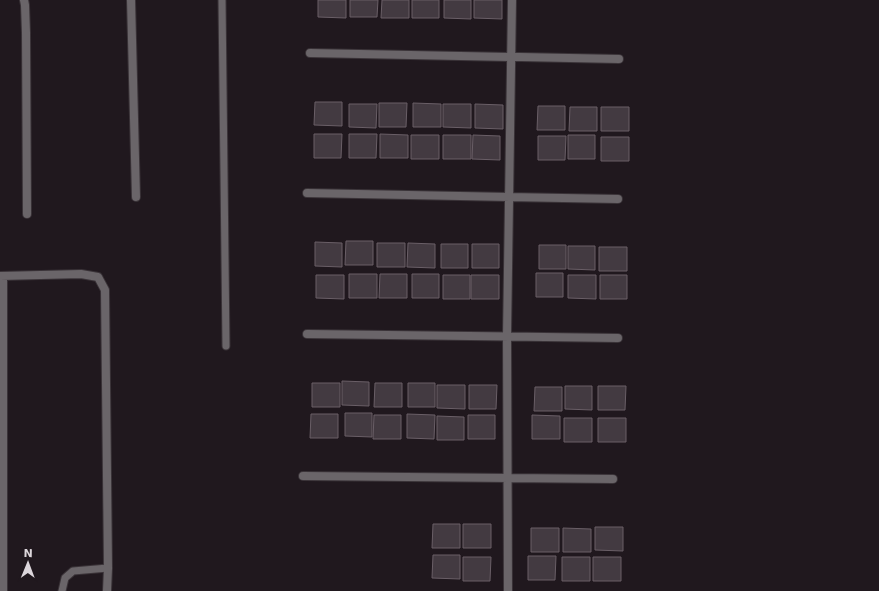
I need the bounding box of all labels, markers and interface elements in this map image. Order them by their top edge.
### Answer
north arrow [8,543,48,583]
text: N [23,547,33,560]

